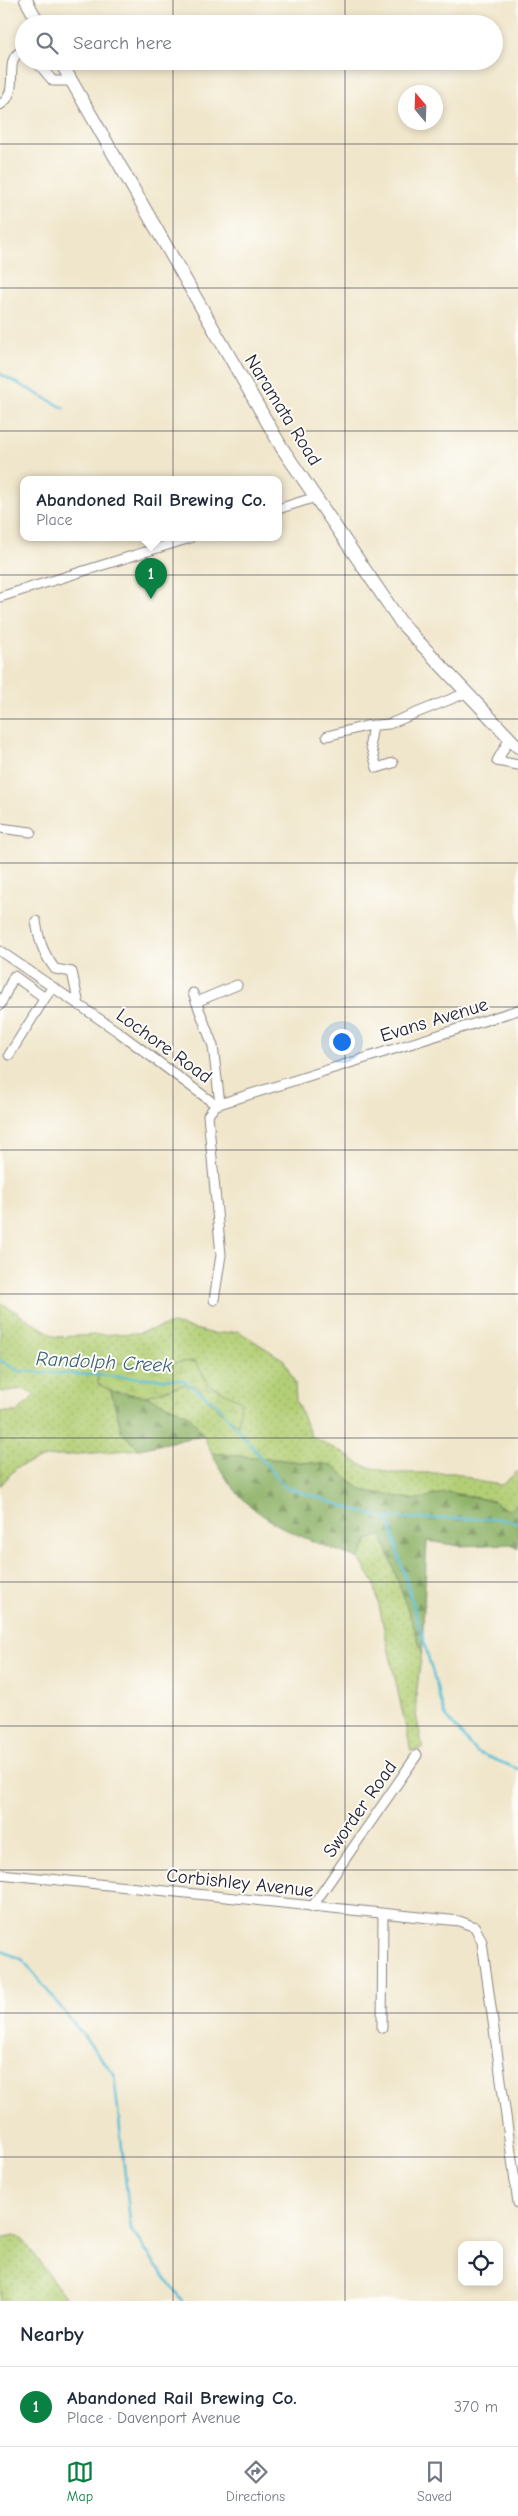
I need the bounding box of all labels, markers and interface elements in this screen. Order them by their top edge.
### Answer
search box [15,15,503,70]
icon: search [33,29,61,57]
text: Search here [73,32,172,54]
north arrow [398,85,443,130]
street label: Naramata Road [240,350,326,470]
popup [20,476,282,541]
text: Abandoned Rail Brewing Co. [36,489,266,511]
text: Place [36,511,73,529]
pin: 1 [135,558,167,599]
street label: Evans Avenue [377,993,491,1047]
street label: Lochore Road [112,1004,216,1088]
your location [329,1029,355,1055]
water label: Randolph Creek [35,1347,173,1377]
street label: Sworder Road [319,1756,401,1862]
street label: Corbishley Avenue [165,1864,315,1902]
map controls [458,2241,503,2286]
button: locate [458,2241,503,2286]
text: Nearby [20,2322,84,2346]
text: Abandoned Rail Brewing Co. [67,2387,297,2409]
text: 1 [33,2398,39,2416]
text: 370 m [454,2398,498,2416]
text: Place · Davenport Avenue [67,2409,240,2427]
tab: Map [66,2458,94,2505]
tab: Directions [226,2458,285,2505]
tab: Saved [417,2458,452,2505]

